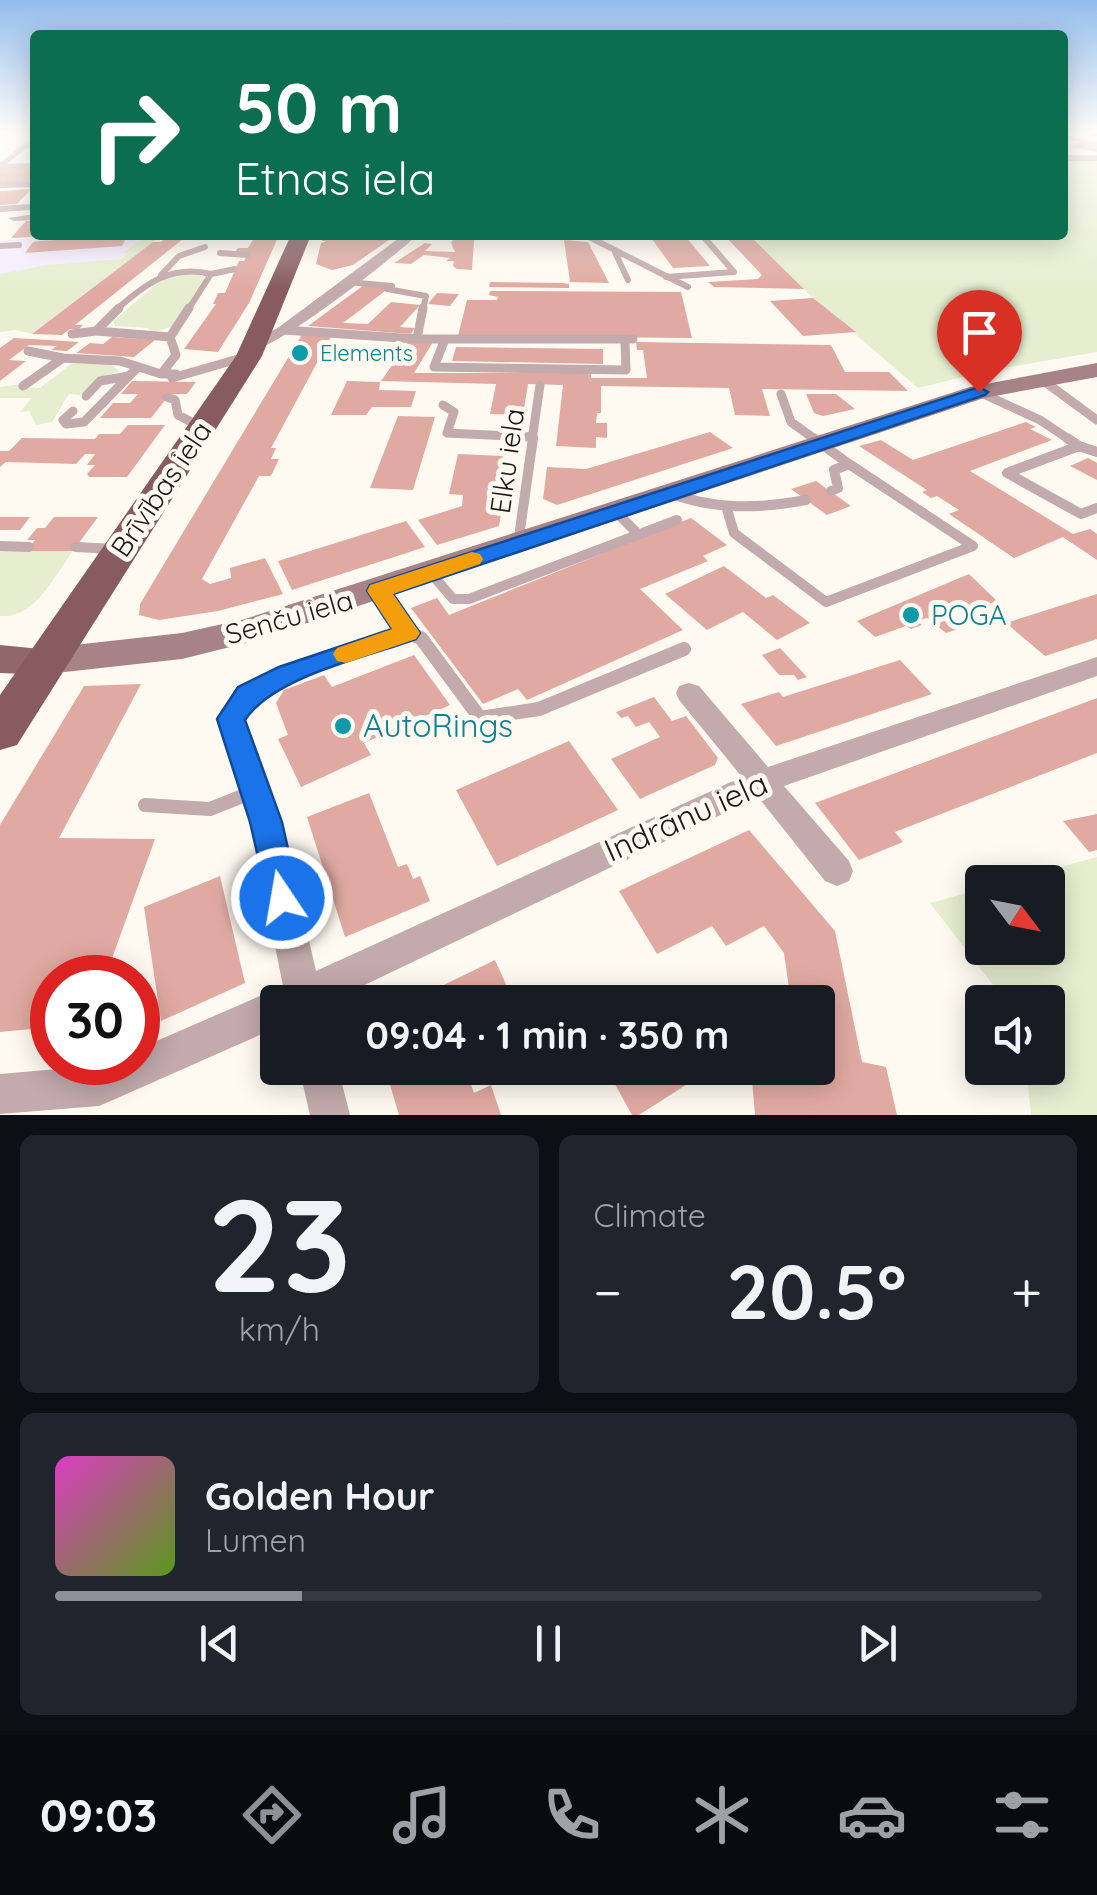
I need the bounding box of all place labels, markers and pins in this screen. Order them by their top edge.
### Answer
pin [937,290,1022,393]
place label: Elements [320,339,413,367]
marker: Elements [289,342,311,364]
place label: POGA [931,597,1007,632]
marker: POGA [900,604,922,626]
place label: AutoRings [363,705,513,745]
marker: AutoRings [332,715,354,737]

